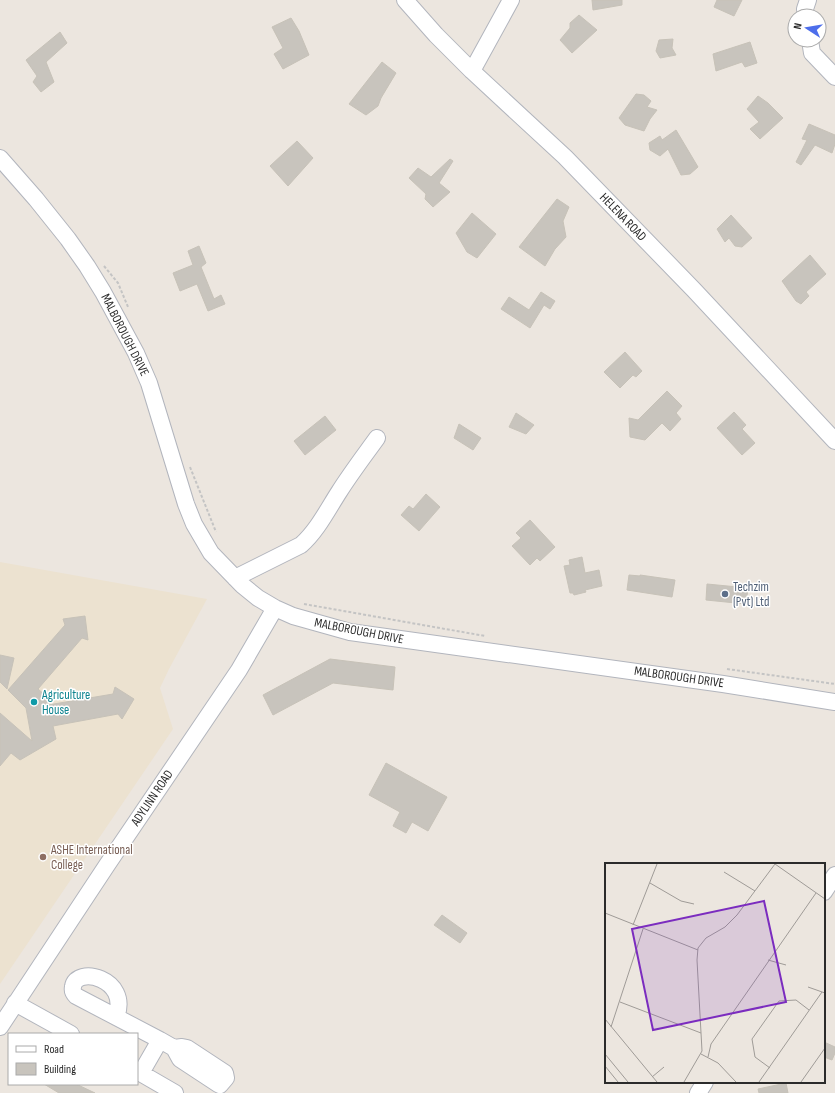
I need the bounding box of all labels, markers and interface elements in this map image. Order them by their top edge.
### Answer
north arrow [787,8,827,48]
text: N [791,22,805,30]
street label: HELENA ROAD [596,190,650,244]
street label: MALBOROUGH DRIVE [97,291,153,379]
place label: Techzim (Pvt) Ltd [733,579,769,610]
marker: Techzim (Pvt) Ltd [720,589,730,599]
street label: MALBOROUGH DRIVE [313,615,405,647]
street label: MALBOROUGH DRIVE [633,663,725,691]
place label: Agriculture House [41,687,90,718]
marker: Agriculture House [29,697,39,707]
street label: ADYLINN ROAD [127,767,177,830]
place label: ASHE International College [50,842,133,873]
marker: ASHE International College [38,852,48,862]
inset map [605,863,825,1083]
legend [8,1033,138,1085]
text: Road [44,1042,64,1057]
text: Building [44,1062,76,1077]

